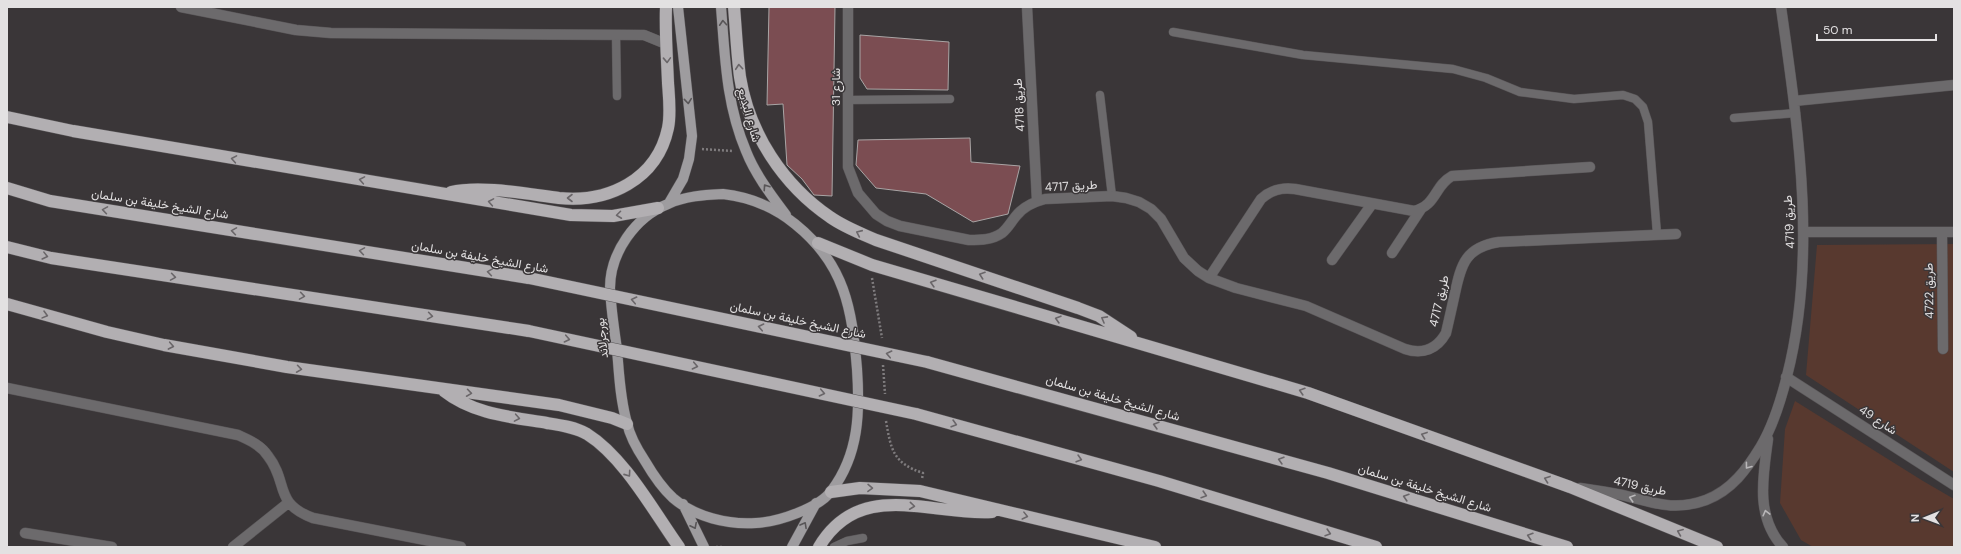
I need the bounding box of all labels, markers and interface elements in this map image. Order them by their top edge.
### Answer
scale bar [1817,16,1936,42]
one-way arrow [718,20,727,26]
text: 50 m [1823,22,1852,38]
one-way arrow [663,57,671,63]
one-way arrow [735,64,744,70]
street label: شارع 31 [828,68,845,106]
street label: طريق 4718 [1010,78,1028,132]
street label: شارع البديع [733,86,764,144]
one-way arrow [684,98,693,104]
one-way arrow [231,155,237,164]
one-way arrow [359,177,366,185]
street label: طريق 4717 [1044,177,1098,195]
one-way arrow [764,184,771,191]
street label: شارع الشيخ خليفة بن سلمان [90,185,230,224]
one-way arrow [567,194,573,202]
street label: طريق 4719 [1780,195,1798,249]
one-way arrow [487,198,494,207]
one-way arrow [102,206,109,215]
one-way arrow [616,210,622,219]
one-way arrow [231,227,237,235]
one-way arrow [856,230,864,238]
street label: شارع الشيخ خليفة بن سلمان [410,237,550,278]
one-way arrow [359,247,365,256]
one-way arrow [42,252,48,260]
street label: طريق 4722 [1921,263,1937,319]
one-way arrow [487,268,494,277]
one-way arrow [979,271,986,280]
one-way arrow [170,272,176,280]
street label: طريق 4717 [1425,273,1453,328]
one-way arrow [930,279,937,288]
one-way arrow [299,291,305,300]
one-way arrow [631,297,637,305]
street label: شارع الشيخ خليفة بن سلمان [728,298,867,343]
one-way arrow [41,310,48,319]
one-way arrow [427,311,433,320]
one-way arrow [1055,315,1062,324]
street label: بورجرلاند [592,317,612,359]
one-way arrow [1101,317,1108,324]
one-way arrow [758,324,765,332]
one-way arrow [564,334,571,342]
one-way arrow [168,342,174,350]
one-way arrow [886,350,892,358]
one-way arrow [691,362,698,370]
one-way arrow [296,364,302,373]
street label: شارع الشيخ خليفة بن سلمان [1044,371,1182,426]
one-way arrow [1299,387,1306,396]
one-way arrow [466,388,472,397]
one-way arrow [819,389,825,397]
street label: شارع 49 [1855,402,1900,439]
one-way arrow [514,413,520,421]
one-way arrow [950,419,957,428]
one-way arrow [1153,421,1160,430]
one-way arrow [1421,431,1428,440]
one-way arrow [1075,454,1082,463]
one-way arrow [1278,456,1285,465]
street label: شارع الشيخ خليفة بن سلمان [1356,460,1494,517]
one-way arrow [1746,462,1753,469]
one-way arrow [623,470,630,477]
street label: طريق 4719 [1612,473,1668,499]
one-way arrow [1543,475,1550,484]
one-way arrow [867,484,873,492]
one-way arrow [1200,490,1207,499]
one-way arrow [1403,493,1410,502]
one-way arrow [1629,494,1636,503]
north arrow [1905,498,1945,538]
one-way arrow [909,501,915,510]
one-way arrow [1762,509,1770,516]
one-way arrow [1022,511,1028,519]
text: N [1908,514,1922,522]
one-way arrow [689,521,696,529]
one-way arrow [800,522,807,529]
one-way arrow [1324,528,1331,536]
one-way arrow [1677,529,1684,537]
one-way arrow [1527,532,1534,540]

